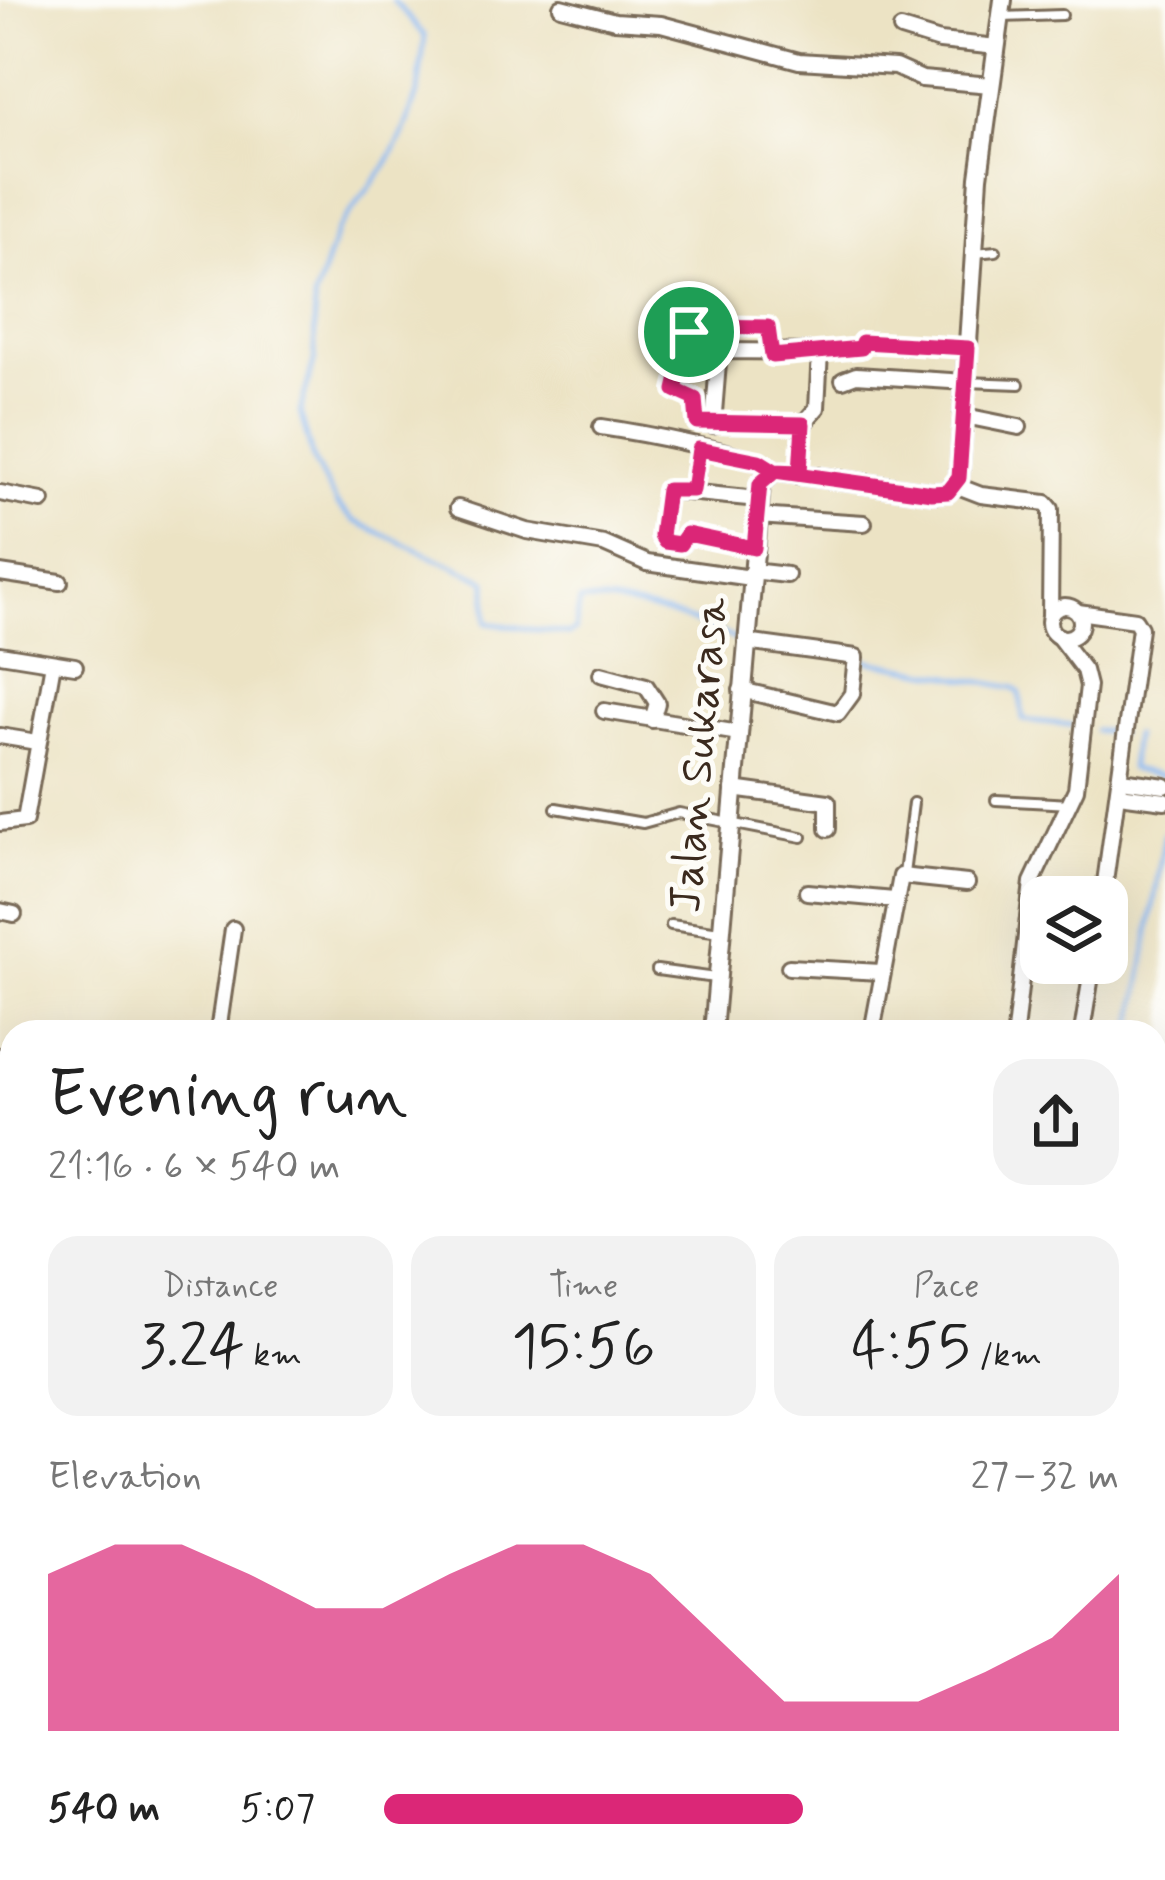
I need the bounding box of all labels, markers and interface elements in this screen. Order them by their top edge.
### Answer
pin [638,281,740,383]
icon: arrive [656,299,722,365]
street label: Jalan Sukarasa [657,594,743,915]
map controls [1020,876,1128,984]
button: layers [1020,876,1128,984]
text: Evening run [48,1054,408,1140]
button: share [993,1059,1119,1185]
text: 21:16 · 6 × 540 m [48,1142,340,1193]
text: Distance [163,1265,279,1309]
text: Time [549,1265,618,1309]
text: Pace [914,1265,979,1309]
text: 3.24 [139,1309,245,1388]
text: 15:56 [512,1309,656,1388]
text: 4:55 [851,1309,970,1388]
text: km [245,1334,302,1378]
text: /km [970,1334,1042,1378]
text: Elevation [48,1452,202,1503]
text: 27–32 m [970,1452,1119,1503]
text: 540 m [48,1784,160,1835]
text: 5:07 [240,1784,315,1835]

